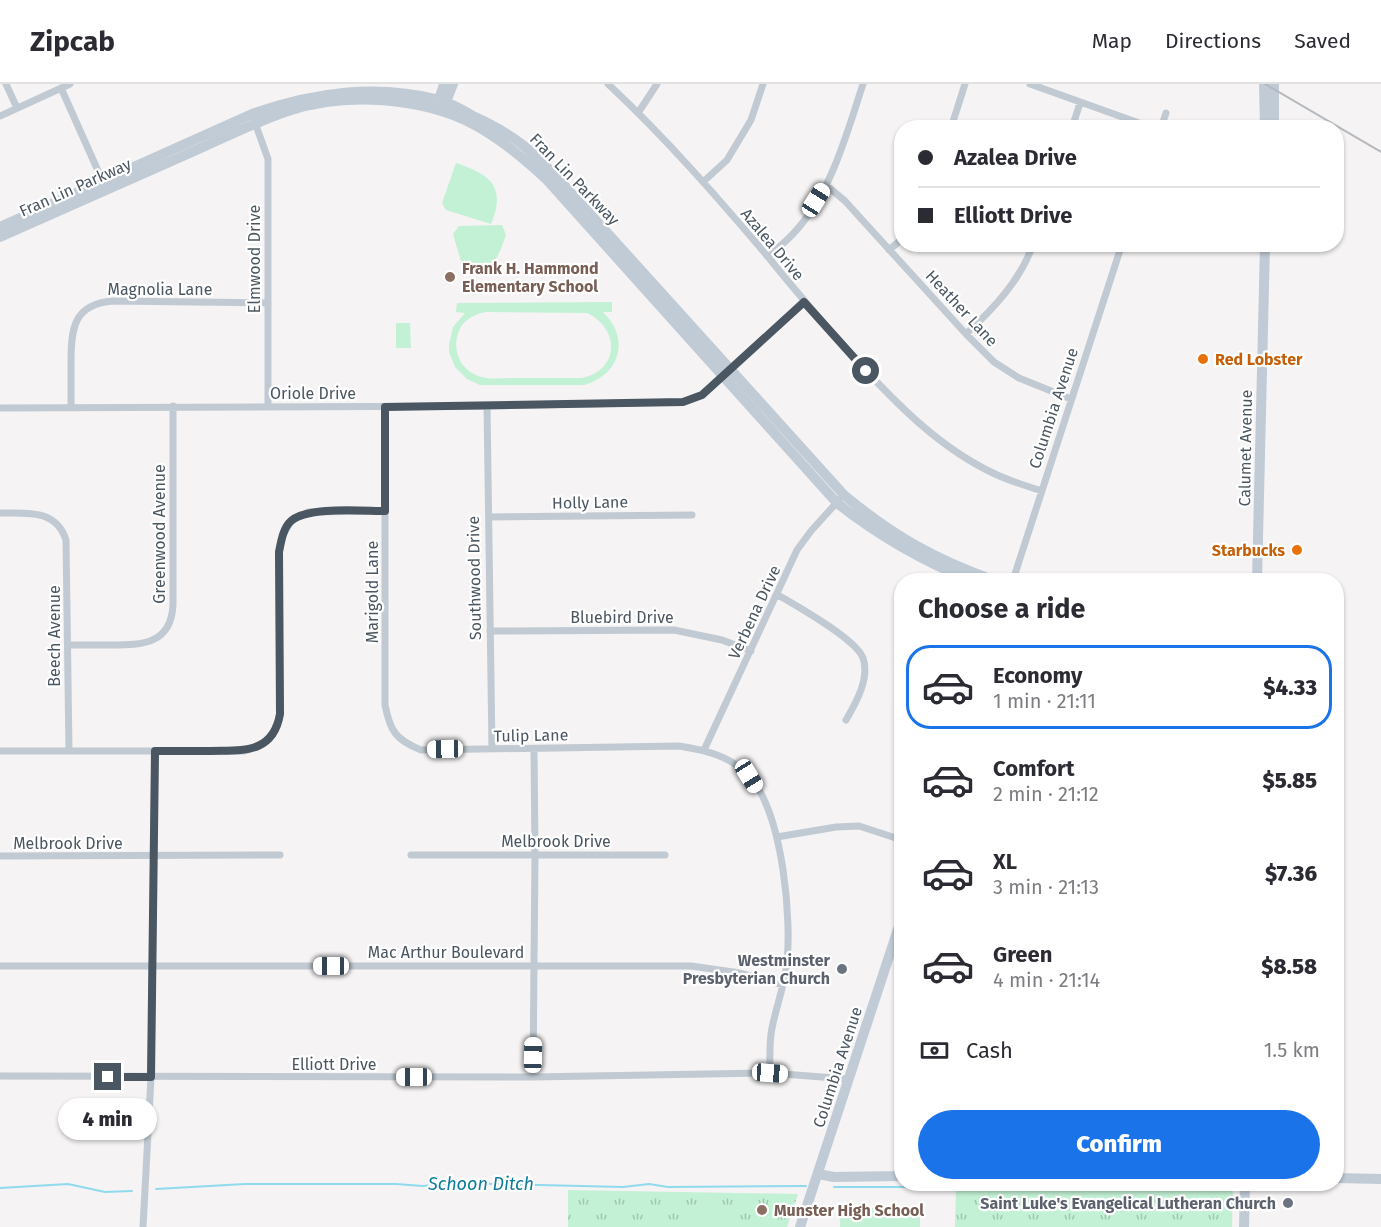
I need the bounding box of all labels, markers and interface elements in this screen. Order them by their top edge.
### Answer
text: Zipcab [30,25,115,58]
text: Map [1092,28,1132,54]
text: Directions [1165,28,1261,54]
text: Saved [1294,28,1351,54]
street label: Fran Lin Parkway [526,129,623,229]
text: Azalea Drive [954,144,1077,171]
street label: Fran Lin Parkway [16,154,134,221]
car [799,180,833,220]
text: Elliott Drive [954,202,1072,229]
street label: Azalea Drive [737,204,808,284]
street label: Elmwood Drive [245,205,264,313]
place label: Frank H. Hammond Elementary School [462,259,599,296]
street label: Heather Lane [922,266,1002,350]
marker: Frank H. Hammond Elementary School [443,270,457,284]
street label: Magnolia Lane [108,280,212,299]
street label: Columbia Avenue [1025,345,1082,471]
place label: Red Lobster [1215,350,1303,369]
marker: Red Lobster [1196,352,1210,366]
route start [852,357,879,384]
street label: Oriole Drive [270,384,356,403]
street label: Calumet Avenue [1235,389,1256,507]
street label: Greenwood Avenue [150,464,169,604]
street label: Holly Lane [552,492,628,513]
street label: Southwood Drive [464,516,485,640]
street label: Marigold Lane [363,541,382,643]
place label: Starbucks [1212,541,1285,560]
marker: Starbucks [1290,543,1304,557]
street label: Verbena Drive [724,562,785,662]
street label: Beech Avenue [45,585,64,687]
text: Choose a ride [918,593,1085,625]
street label: Bluebird Drive [570,608,674,627]
icon: car [921,660,975,714]
text: Economy [993,662,1082,689]
text: $4.33 [1263,674,1317,701]
text: 1 min · 21:11 [993,689,1096,713]
street label: Tulip Lane [494,725,568,746]
car [427,740,463,758]
icon: car [921,753,975,807]
text: Comfort [993,755,1074,782]
car [732,756,766,796]
text: $5.85 [1263,767,1317,794]
text: 2 min · 21:12 [993,782,1099,806]
street label: Melbrook Drive [501,832,611,851]
street label: Melbrook Drive [13,834,123,853]
icon: car [921,846,975,900]
text: XL [993,848,1017,875]
text: $7.36 [1265,860,1317,887]
text: 3 min · 21:13 [993,875,1099,899]
icon: car [921,939,975,993]
text: Green [993,941,1052,968]
street label: Mac Arthur Boulevard [368,943,524,962]
place label: Westminster Presbyterian Church [683,951,831,988]
text: $8.58 [1261,953,1317,980]
car [313,957,349,975]
marker: Westminster Presbyterian Church [835,962,849,976]
text: 4 min · 21:14 [993,968,1100,992]
street label: Columbia Avenue [809,1004,866,1130]
icon: cash [918,1034,951,1067]
car [524,1037,542,1073]
text: Cash [966,1037,1013,1064]
text: 1.5 km [1264,1038,1320,1062]
street label: Elliott Drive [292,1055,377,1074]
route end [94,1063,121,1090]
car [751,1063,789,1083]
car [396,1068,432,1086]
callout: 4 min [58,1098,158,1140]
text: 4 min [82,1107,133,1131]
button: Confirm [918,1110,1320,1179]
water label: Schoon Ditch [427,1173,534,1195]
place label: Saint Luke's Evangelical Lutheran Church [980,1194,1276,1213]
marker: Saint Luke's Evangelical Lutheran Church [1281,1196,1295,1210]
place label: Munster High School [774,1201,924,1220]
marker: Munster High School [755,1203,769,1217]

